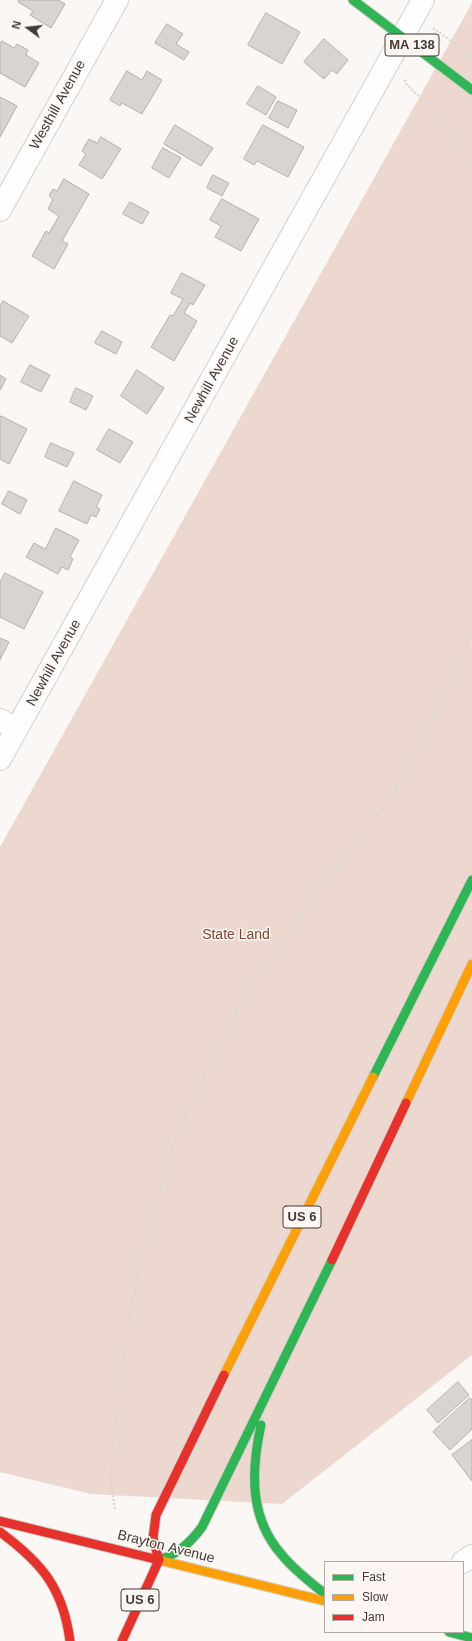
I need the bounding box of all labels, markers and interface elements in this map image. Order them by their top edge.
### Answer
north arrow [8,8,48,48]
text: N [10,20,23,30]
road number: MA 138 [385,34,439,56]
street label: Westhill Avenue [26,57,90,153]
street label: Newhill Avenue [181,334,243,426]
street label: Newhill Avenue [23,617,85,709]
park label: State Land [202,927,270,943]
road number: US 6 [283,1206,321,1228]
street label: Brayton Avenue [116,1527,216,1567]
legend [324,1561,464,1633]
text: Fast [362,1570,385,1584]
road number: US 6 [121,1589,159,1611]
text: Slow [362,1590,388,1604]
text: Jam [362,1610,385,1624]

